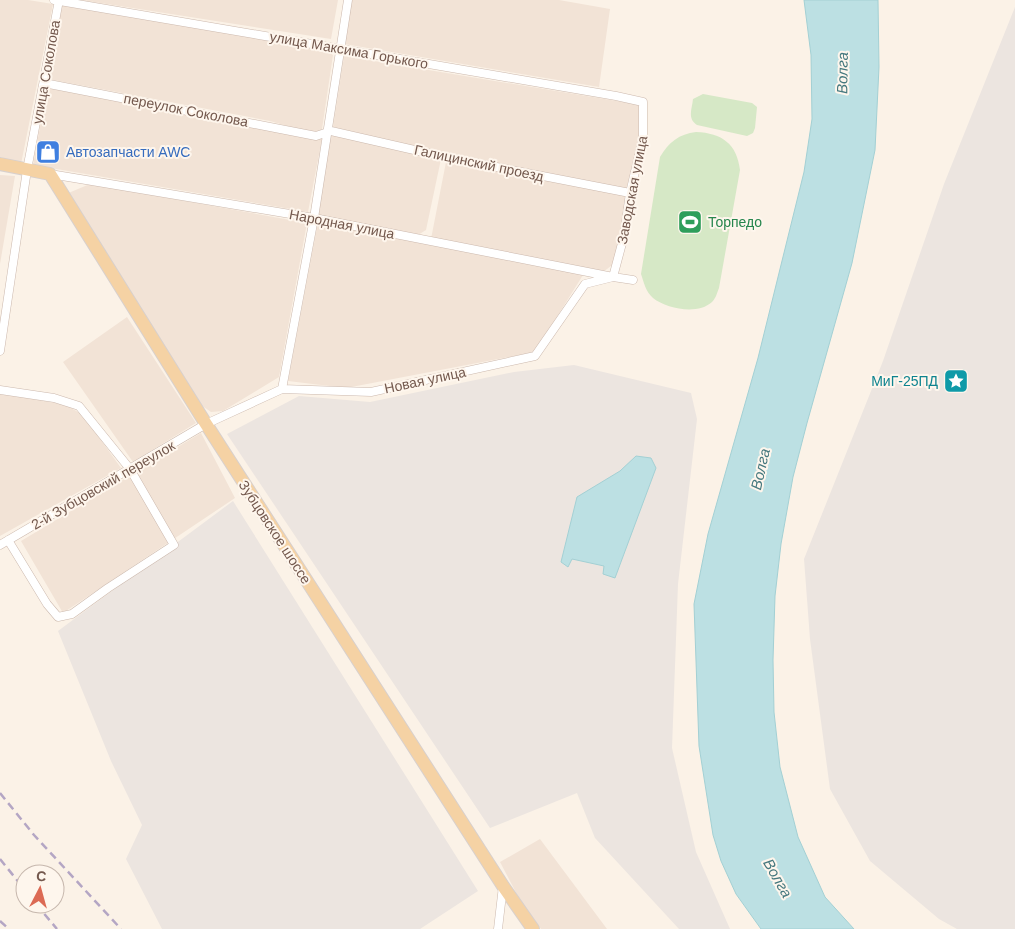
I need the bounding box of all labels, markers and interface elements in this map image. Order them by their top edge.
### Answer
street label: улица Соколова [29,19,63,125]
street label: улица Максима Горького [269,28,430,72]
water label: Волга [833,52,851,94]
street label: переулок Соколова [122,90,250,130]
street label: Заводская улица [614,134,650,246]
shop icon: Автозапчасти AWC [35,139,61,165]
street label: Галицинский проезд [413,141,545,185]
place label: Автозапчасти AWC [66,144,190,160]
street label: Народная улица [288,206,396,242]
sports icon: Торпедо [677,209,703,235]
place label: Торпедо [708,214,762,230]
street label: Новая улица [383,364,467,396]
place icon: МиГ-25ПД [943,368,969,394]
place label: МиГ-25ПД [871,373,939,389]
street label: 2-й Зубцовский переулок [28,437,178,533]
water label: Волга [747,447,773,491]
street label: Зубцовское шоссе [236,477,315,587]
water label: Волга [760,856,796,900]
north arrow [15,864,65,914]
text: С [35,868,47,885]

